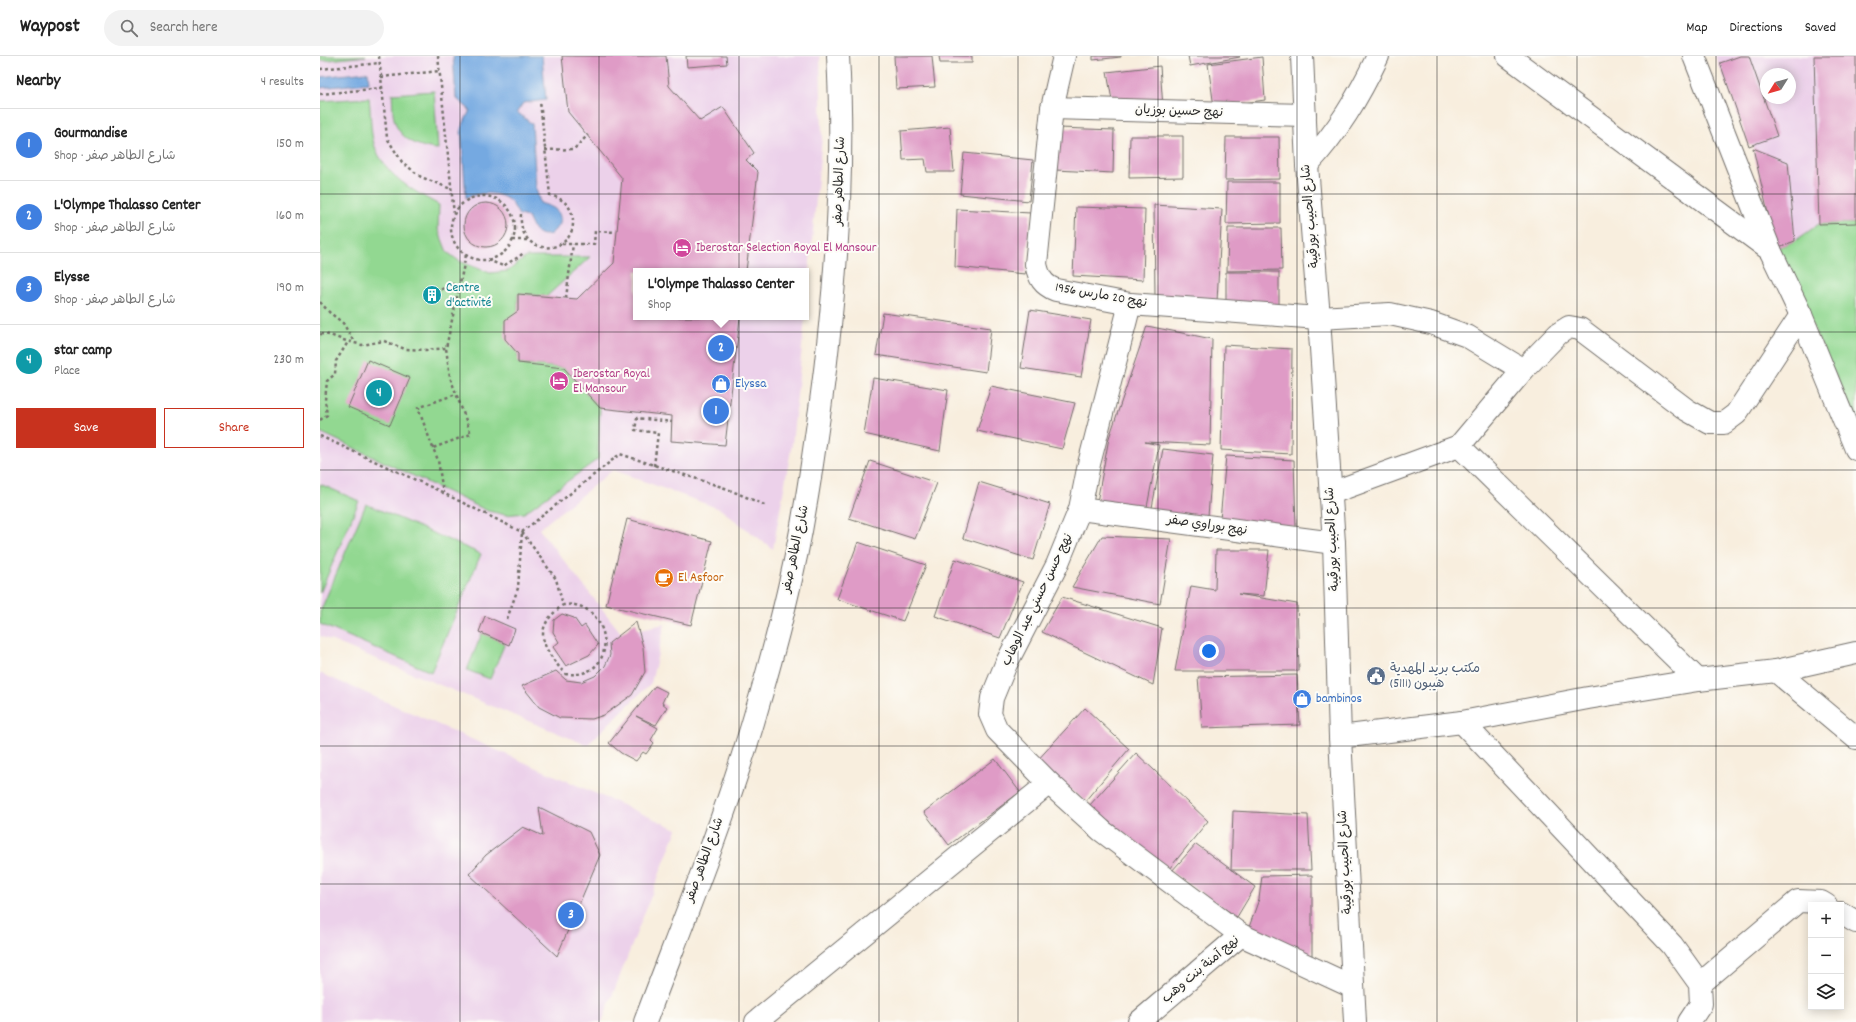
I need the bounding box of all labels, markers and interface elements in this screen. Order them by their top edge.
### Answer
search box [104,10,384,46]
text: Waypost [20,14,80,41]
icon: search [118,17,140,39]
text: Search here [150,17,218,39]
text: Map [1686,18,1708,38]
text: Directions [1730,18,1783,38]
text: Saved [1805,18,1836,38]
north arrow [1760,68,1796,104]
text: Nearby [16,70,60,94]
text: 4 results [261,73,304,92]
street label: نهج حسين بوزيان [1134,101,1224,123]
text: Gourmandise [54,123,127,145]
text: 1 [28,135,30,154]
text: 150 m [276,135,304,154]
street label: شارع الطاهر صفر [829,136,851,227]
text: Shop · شارع الطاهر صفر [54,147,176,166]
street label: شارع الحبيب بورقيبة [1297,163,1325,269]
text: L'Olympe Thalasso Center [54,195,201,217]
text: 2 [26,207,32,226]
text: 160 m [276,207,304,226]
text: Shop · شارع الطاهر صفر [54,219,176,238]
hotel icon: Iberostar Selection Royal El Mansour [671,237,693,259]
place label: Iberostar Selection Royal El Mansour [696,239,877,258]
text: Elysse [54,267,90,289]
popup [633,268,809,320]
text: L'Olympe Thalasso Center [648,274,794,296]
text: 3 [26,279,32,298]
text: 190 m [276,279,304,298]
place label: Centre d'activité [446,279,492,313]
street label: نهج 20 مارس 1956 [1054,279,1148,313]
building icon: Centre d'activité [421,284,443,306]
text: Shop · شارع الطاهر صفر [54,291,176,310]
text: Shop [648,296,671,315]
pin: 2 [708,333,734,363]
text: star camp [54,340,112,362]
text: 4 [26,351,32,370]
text: 230 m [274,351,304,370]
text: Place [54,362,80,381]
place label: Iberostar Royal El Mansour [573,365,650,399]
hotel icon: Iberostar Royal El Mansour [548,370,570,392]
shop icon: Elyssa [710,373,732,395]
place label: Elyssa [735,375,767,394]
pin: 4 [366,378,392,408]
pin: 1 [703,396,729,426]
button: Save [16,408,156,448]
button: Share [164,408,304,448]
street label: شارع الحبيب بورقيبة [1321,486,1345,592]
street label: شارع الطاهر صفر [777,503,815,596]
street label: نهج بوراوي صفر [1164,511,1249,541]
street label: نهج حسن حسني عبد الوهاب [998,530,1078,670]
cafe icon: El Asfoor [653,567,675,589]
place label: El Asfoor [678,569,724,588]
your location [1199,641,1219,661]
place label: مكتب بريد المهدية هيبون (5111) [1390,660,1480,694]
public building icon: مكتب بريد المهدية هيبون (5111) [1365,665,1387,687]
shop icon: bambinos [1291,688,1313,710]
place label: bambinos [1316,690,1362,709]
street label: شارع الحبيب بورقيبة [1334,809,1358,915]
street label: شارع الطاهر صفر [680,815,729,906]
pin: 3 [558,900,584,930]
map controls [1808,902,1844,1010]
button: + [1808,902,1844,938]
street label: نهج آمنة بنت وهب [1158,932,1244,1008]
button: − [1808,938,1844,974]
button: layers [1808,974,1844,1010]

